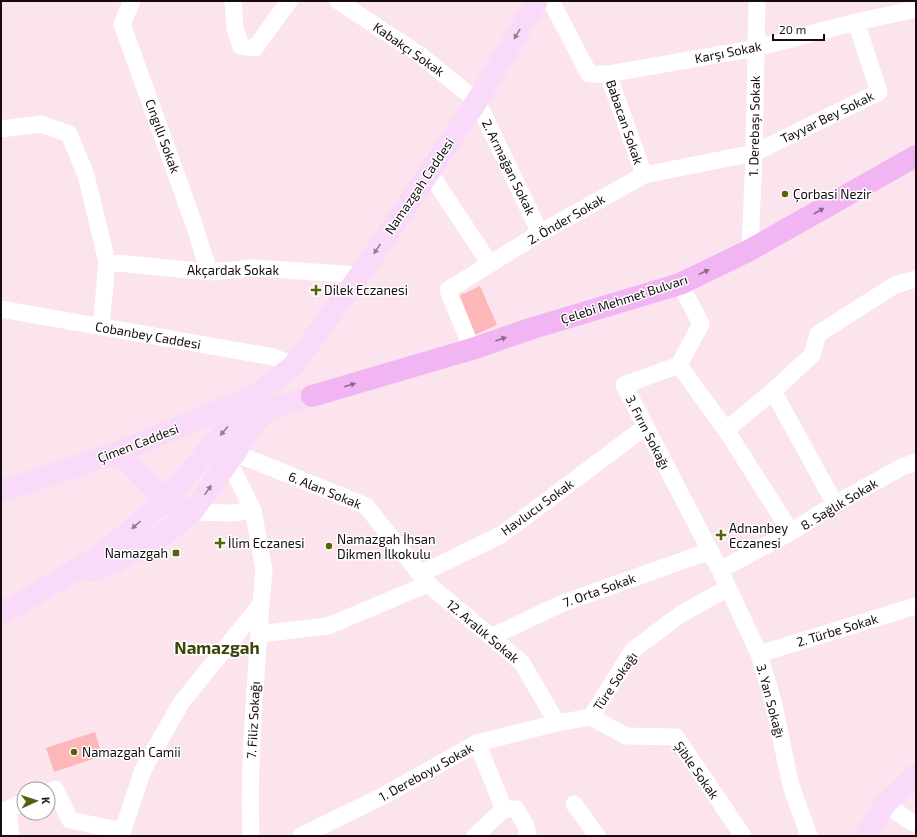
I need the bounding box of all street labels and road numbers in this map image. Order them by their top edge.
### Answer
street label: Kabakçı Sokak [370,19,448,80]
street label: Karşı Sokak [693,38,763,67]
street label: 1. Derebaşı Sokak [745,75,764,177]
street label: Babacan Sokak [603,77,647,167]
street label: Tayyar Bey Sokak [778,87,877,146]
street label: Cıngıllı Sokak [142,97,184,176]
street label: 2. Armağan Sokak [479,117,539,218]
street label: Namazgah Caddesi [381,135,457,237]
street label: 2. Önder Sokak [524,190,608,248]
street label: Akçardak Sokak [187,262,279,279]
street label: Çelebi Mehmet Bulvarı [559,271,690,328]
street label: Cobanbey Caddesi [94,318,202,352]
street label: 3. Fırın Sokağı [622,392,674,472]
street label: Çimen Caddesi [95,420,181,467]
street label: 6. Alan Sokak [286,468,364,512]
street label: Havlucu Sokak [498,475,577,539]
street label: 8. Sağlık Sokak [798,475,881,533]
street label: 7. Orta Sokak [561,569,638,610]
street label: 12. Aralık Sokak [443,596,523,666]
street label: 2. Türbe Sokak [794,610,880,650]
street label: Türe Sokağı [589,648,641,714]
street label: 3. Yan Sokağı [753,662,789,740]
street label: 7. Filiz Sokağı [243,681,263,759]
street label: Şible Sokak [670,738,723,803]
street label: 1. Dereboyu Sokak [376,739,476,805]

